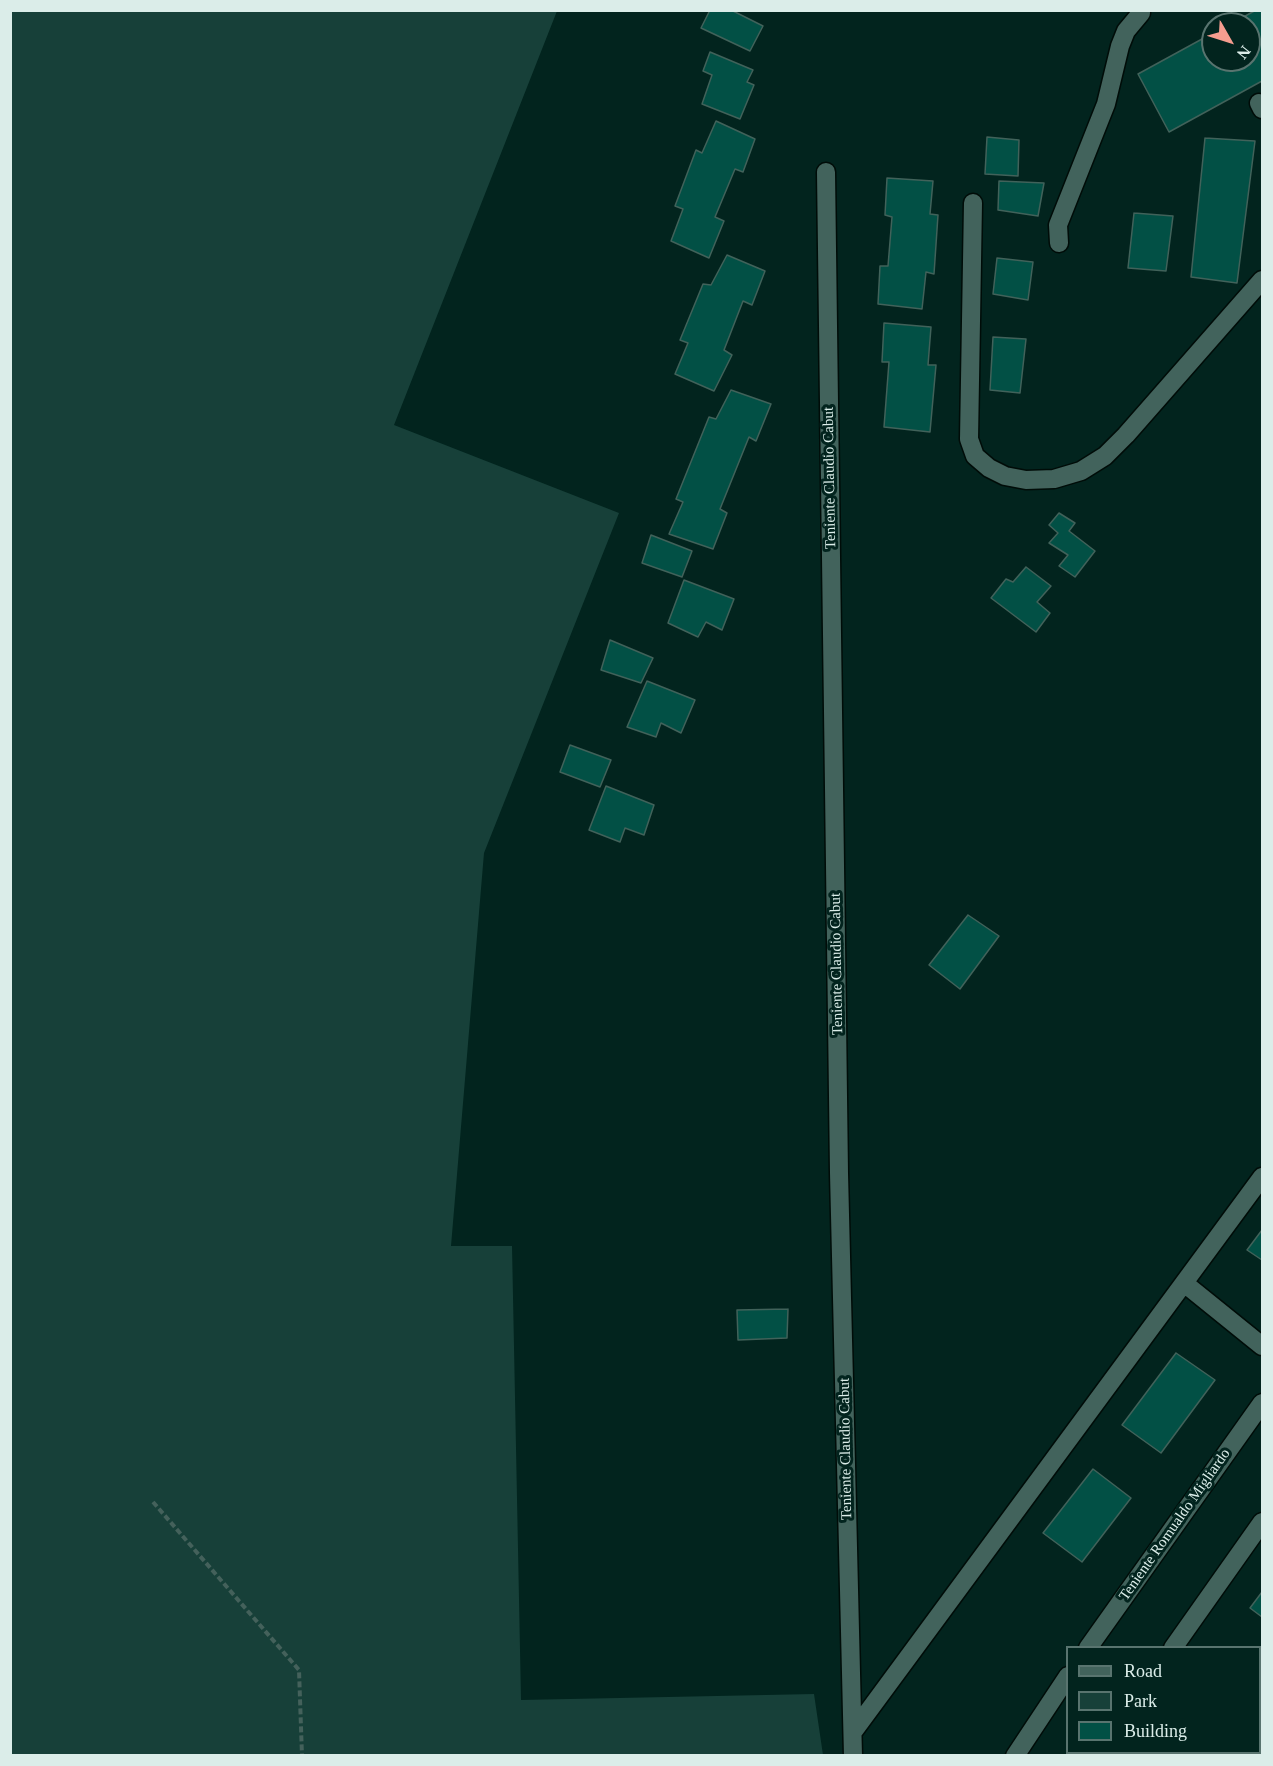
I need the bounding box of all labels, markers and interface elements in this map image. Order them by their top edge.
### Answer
north arrow [1201,12,1261,72]
text: N [1234,43,1254,62]
street label: Teniente Claudio Cabut [820,407,840,549]
street label: Teniente Claudio Cabut [827,893,847,1035]
street label: Teniente Claudio Cabut [836,1378,856,1520]
street label: Teniente Romualdo Migliardo [1116,1446,1234,1604]
legend [1066,1646,1261,1754]
text: Road [1124,1661,1162,1681]
text: Park [1124,1691,1157,1711]
text: Building [1124,1721,1187,1741]

